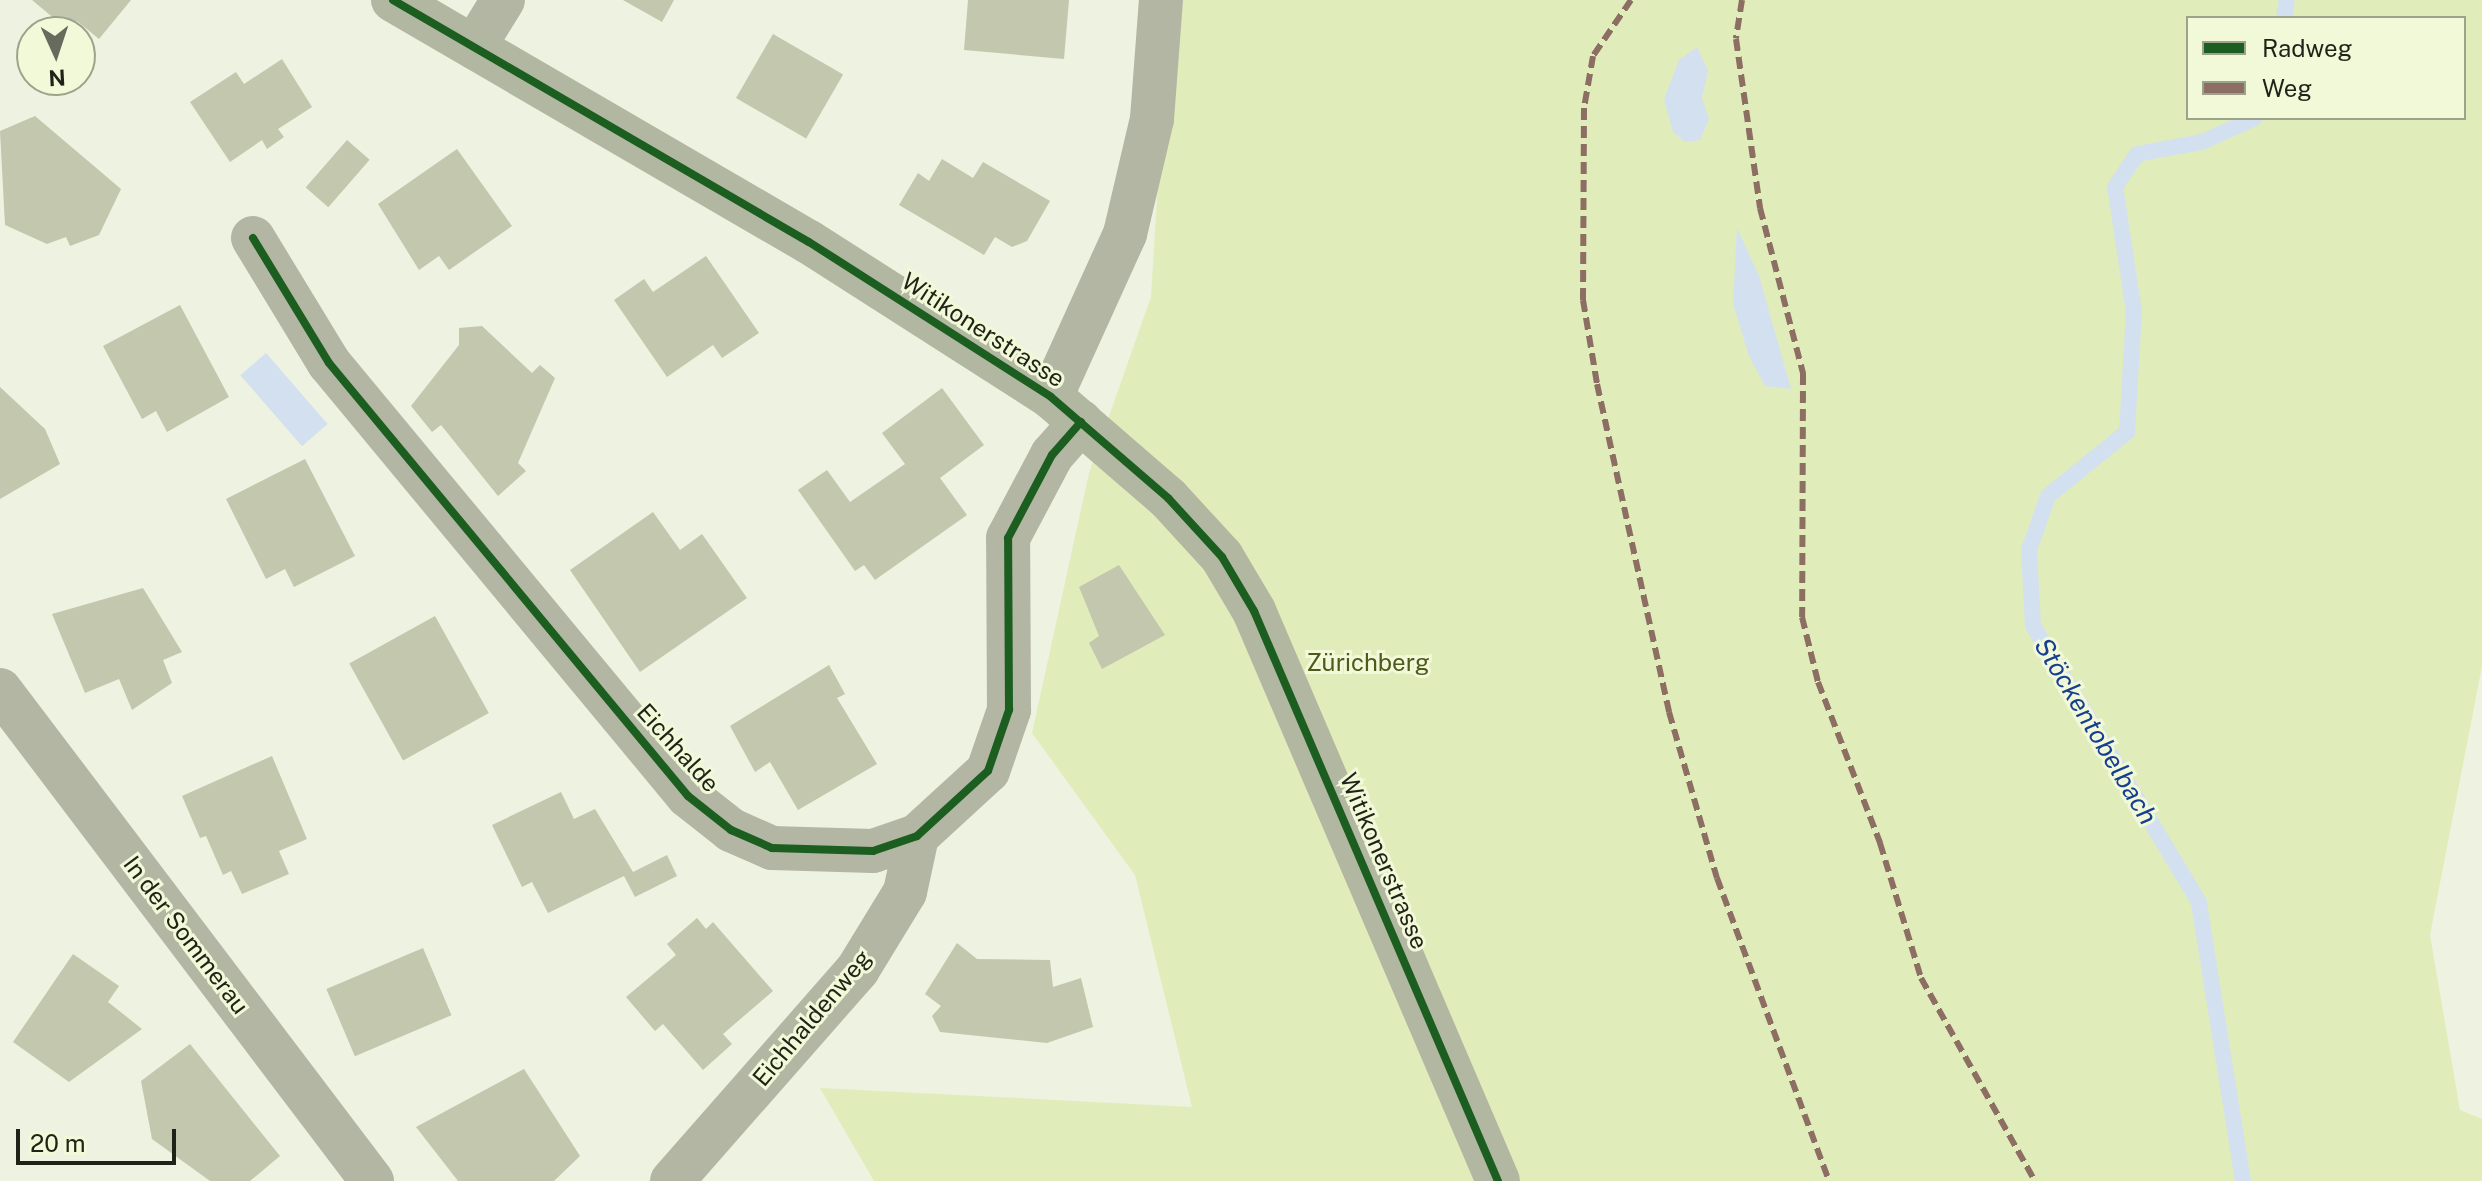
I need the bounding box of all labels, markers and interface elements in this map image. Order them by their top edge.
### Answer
north arrow [16,16,96,96]
legend [2186,16,2466,120]
text: Radweg [2262,34,2353,62]
text: N [48,65,66,91]
text: Weg [2262,74,2312,102]
street label: Witikonerstrasse [896,267,1070,393]
water label: Stöckentobelbach [2028,632,2164,830]
park label: Zürichberg [1306,649,1430,677]
street label: Eichhalde [631,698,725,798]
street label: Witikonerstrasse [1334,769,1434,953]
street label: In der Sommerau [117,850,255,1020]
street label: Eichhaldenweg [747,944,877,1092]
scale bar [20,1113,180,1163]
text: 20 m [30,1129,86,1157]

